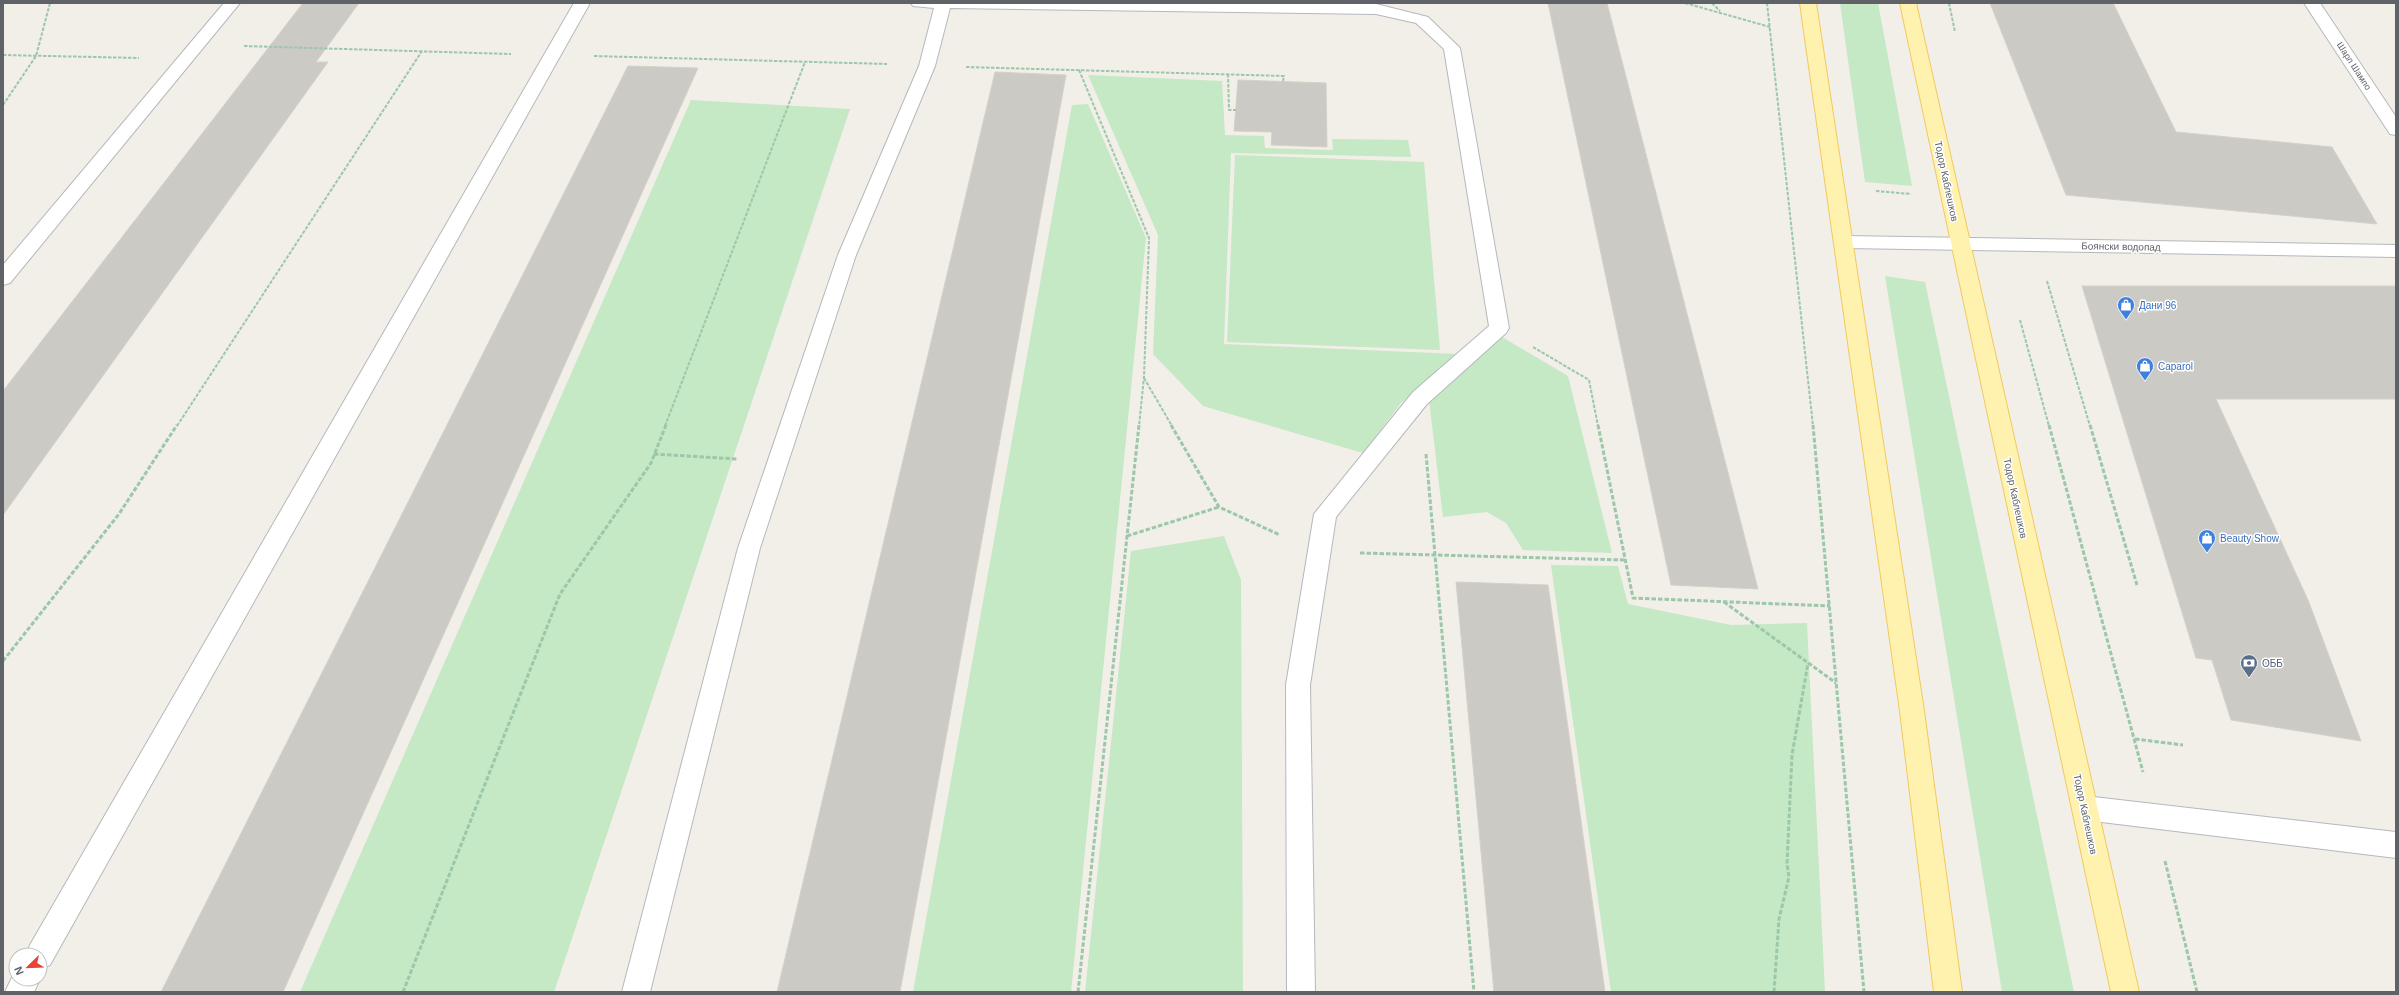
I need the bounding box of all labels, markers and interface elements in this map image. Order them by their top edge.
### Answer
street label: Шарл Шампо [2335,40,2373,92]
street label: Тодор Каблешков [1933,140,1960,222]
street label: Боянски водопад [2081,240,2161,253]
shop icon: Дани 96 [2116,295,2136,320]
place label: Дани 96 [2139,300,2177,311]
shop icon: Caparol [2135,356,2155,381]
place label: Caparol [2158,361,2193,372]
street label: Тодор Каблешков [2002,457,2029,539]
shop icon: Beauty Show [2197,528,2217,553]
place label: Beauty Show [2220,533,2280,544]
bank icon: ОББ [2239,653,2259,678]
place label: ОББ [2262,658,2283,669]
street label: Тодор Каблешков [2072,773,2099,855]
north arrow [8,947,48,987]
text: N [12,965,26,977]

